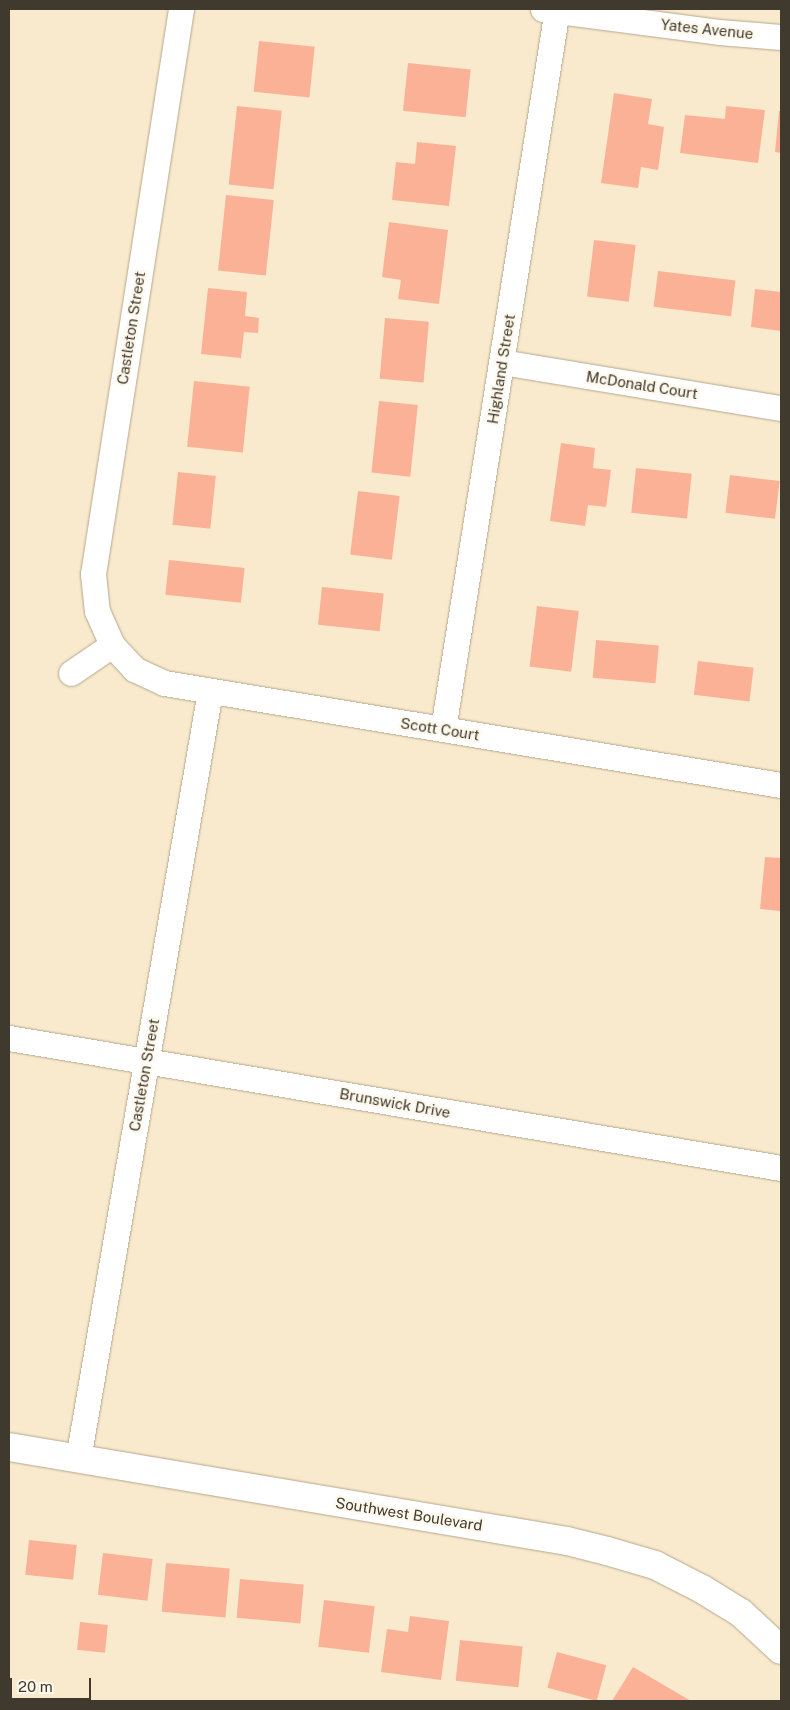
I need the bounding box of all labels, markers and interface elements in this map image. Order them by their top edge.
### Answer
street label: Yates Avenue [660,15,754,43]
street label: Castleton Street [113,270,149,386]
street label: Highland Street [483,313,519,425]
street label: McDonald Court [585,367,699,403]
street label: Scott Court [399,714,481,744]
street label: Castleton Street [125,1017,163,1133]
street label: Brunswick Drive [338,1084,452,1122]
street label: Southwest Boulevard [334,1493,484,1535]
scale bar [12,1668,94,1700]
text: 20 m [18,1678,53,1695]

